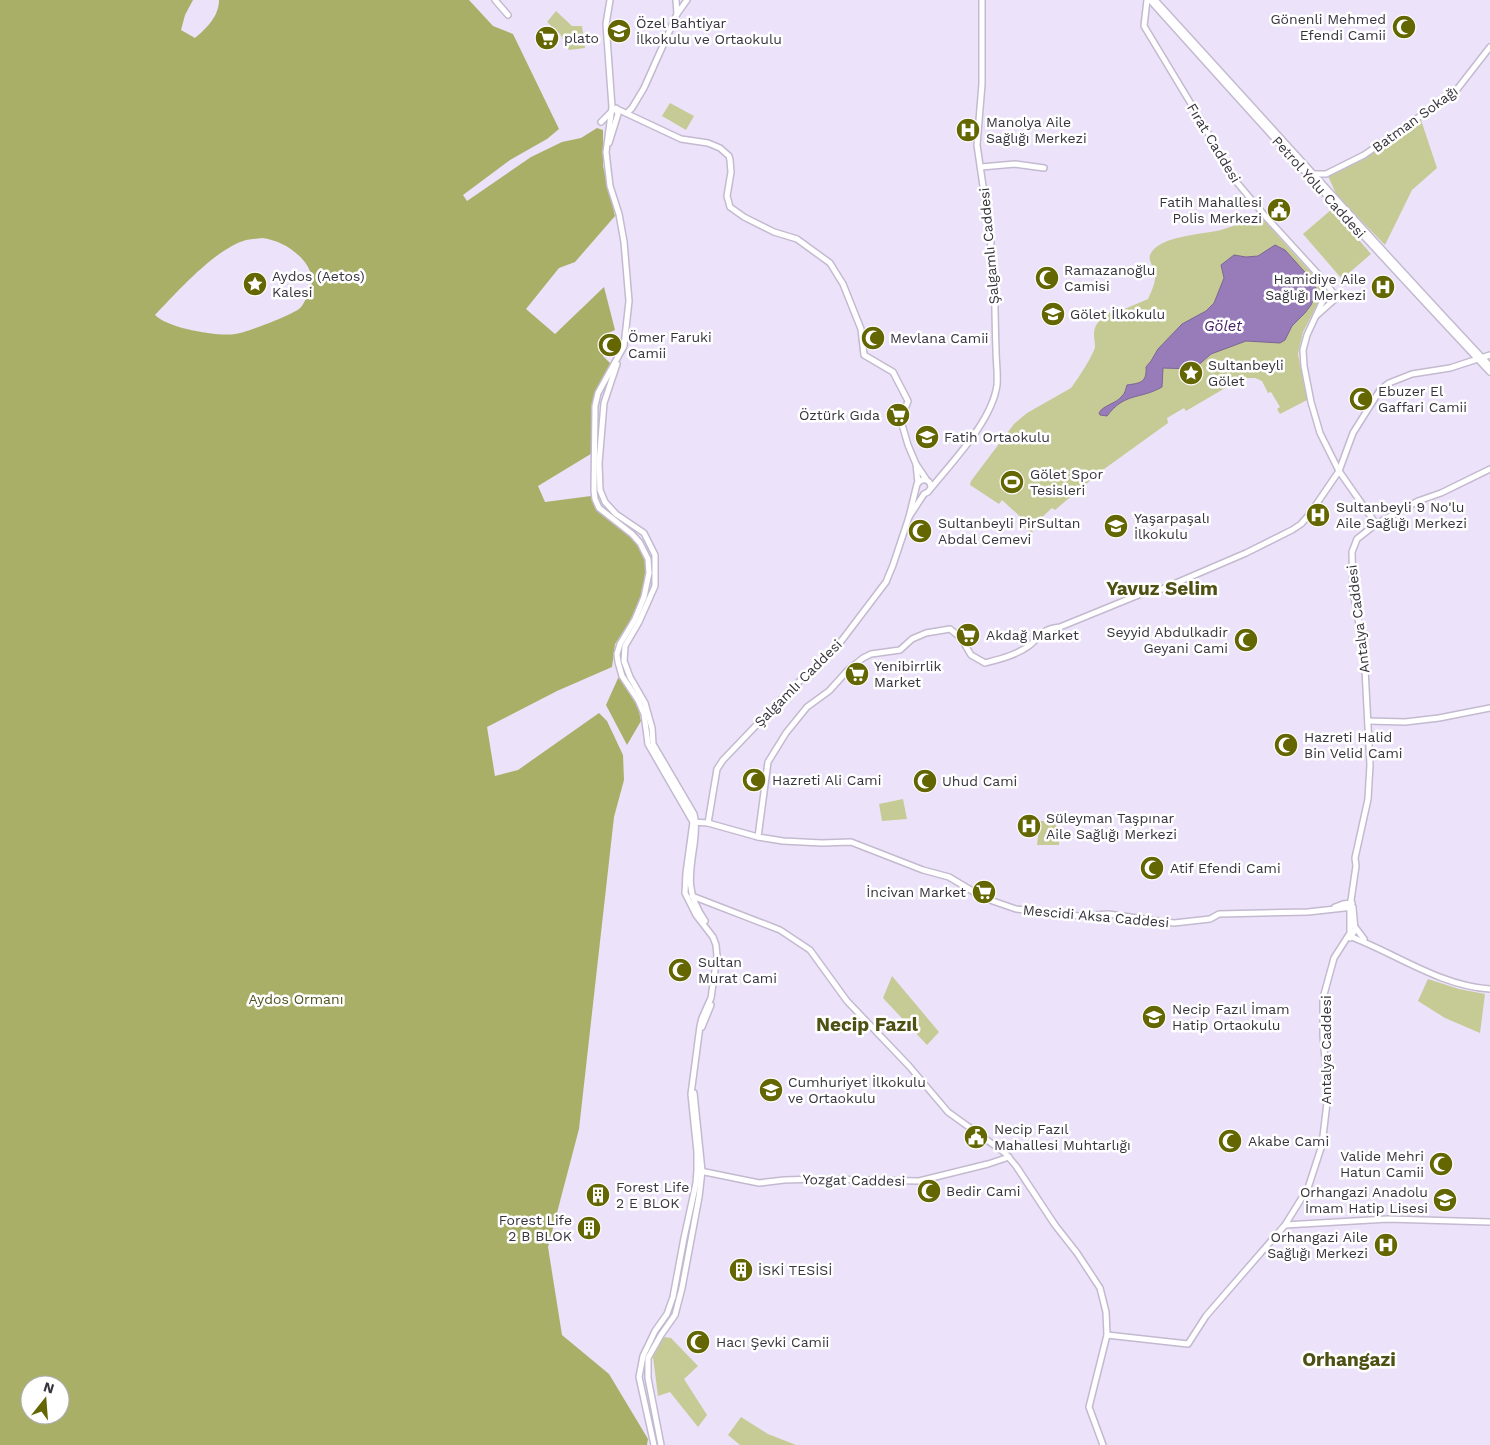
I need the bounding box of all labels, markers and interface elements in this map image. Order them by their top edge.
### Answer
place label: Gönenli Mehmed Efendi Camii [1270,11,1386,43]
mosque icon: Gönenli Mehmed Efendi Camii [1391,14,1417,40]
place label: Özel Bahtiyar İlkokulu ve Ortaokulu [636,15,782,47]
school or university icon: Özel Bahtiyar İlkokulu ve Ortaokulu [606,18,632,44]
supermarket icon: plato [534,25,560,51]
place label: plato [564,30,599,46]
street label: Batman Sokağı [1369,83,1461,155]
street label: Fırat Caddesi [1184,100,1244,186]
place label: Manolya Aile Sağlığı Merkezi [986,114,1087,146]
hospital icon: Manolya Aile Sağlığı Merkezi [955,117,981,143]
street label: Petrol Yolu Caddesi [1269,133,1369,241]
street label: Şalgamlı Caddesi [976,187,1002,305]
place label: Fatih Mahallesi Polis Merkezi [1159,194,1262,226]
public building icon: Fatih Mahallesi Polis Merkezi [1266,197,1292,223]
place label: Ramazanoğlu Camisi [1064,262,1155,294]
mosque icon: Ramazanoğlu Camisi [1034,265,1060,291]
place label: Aydos (Aetos) Kalesi [272,268,365,300]
place icon: Aydos (Aetos) Kalesi [242,271,268,297]
place label: Hamidiye Aile Sağlığı Merkezi [1265,271,1366,303]
hospital icon: Hamidiye Aile Sağlığı Merkezi [1370,274,1396,300]
school or university icon: Gölet İlkokulu [1040,301,1066,327]
place label: Gölet İlkokulu [1070,306,1165,322]
water label: Gölet [1204,317,1243,335]
mosque icon: Mevlana Camii [860,325,886,351]
place label: Ömer Faruki Camii [628,329,712,361]
place label: Mevlana Camii [890,330,989,346]
mosque icon: Ömer Faruki Camii [597,332,623,358]
place label: Sultanbeyli Gölet [1208,357,1284,389]
place icon: Sultanbeyli Gölet [1178,360,1204,386]
place label: Ebuzer El Gaffari Camii [1378,383,1467,415]
mosque icon: Ebuzer El Gaffari Camii [1348,386,1374,412]
supermarket icon: Öztürk Gıda [885,402,911,428]
place label: Öztürk Gıda [799,407,880,423]
school or university icon: Fatih Ortaokulu [914,424,940,450]
place label: Fatih Ortaokulu [944,429,1050,445]
place label: Gölet Spor Tesisleri [1030,466,1103,498]
sports icon: Gölet Spor Tesisleri [999,469,1025,495]
place label: Sultanbeyli 9 No'lu Aile Sağlığı Merkezi [1336,499,1467,531]
hospital icon: Sultanbeyli 9 No'lu Aile Sağlığı Merkezi [1305,502,1331,528]
place label: Yaşarpaşalı İlkokulu [1134,510,1210,542]
school or university icon: Yaşarpaşalı İlkokulu [1103,513,1129,539]
place label: Sultanbeyli PirSultan Abdal Cemevi [938,515,1081,547]
mosque icon: Sultanbeyli PirSultan Abdal Cemevi [907,518,933,544]
street label: Antalya Caddesi [1343,564,1373,674]
district label: Yavuz Selim [1106,577,1218,600]
supermarket icon: Akdağ Market [955,622,981,648]
place label: Seyyid Abdulkadir Geyani Cami [1106,624,1228,656]
place label: Akdağ Market [986,627,1079,643]
mosque icon: Seyyid Abdulkadir Geyani Cami [1233,627,1259,653]
street label: Şalgamlı Caddesi [751,636,845,730]
place label: Yenibirrlik Market [874,658,941,690]
supermarket icon: Yenibirrlik Market [844,661,870,687]
place label: Hazreti Halid Bin Velid Cami [1304,729,1403,761]
mosque icon: Hazreti Halid Bin Velid Cami [1273,732,1299,758]
mosque icon: Hazreti Ali Cami [741,767,767,793]
mosque icon: Uhud Cami [912,768,938,794]
place label: Hazreti Ali Cami [772,772,881,788]
place label: Uhud Cami [942,773,1017,789]
place label: Süleyman Taşpınar Aile Sağlığı Merkezi [1046,810,1177,842]
hospital icon: Süleyman Taşpınar Aile Sağlığı Merkezi [1016,813,1042,839]
mosque icon: Atif Efendi Cami [1139,855,1165,881]
place label: Atif Efendi Cami [1170,860,1281,876]
supermarket icon: İncivan Market [971,879,997,905]
place label: İncivan Market [866,884,966,900]
street label: Mescidi Aksa Caddesi [1022,902,1170,930]
place label: Sultan Murat Cami [698,954,777,986]
mosque icon: Sultan Murat Cami [667,957,693,983]
park label: Aydos Ormanı [249,991,343,1007]
street label: Antalya Caddesi [1318,995,1334,1105]
place label: Necip Fazıl İmam Hatip Ortaokulu [1172,1001,1290,1033]
school or university icon: Necip Fazıl İmam Hatip Ortaokulu [1141,1004,1167,1030]
district label: Necip Fazıl [816,1013,919,1036]
place label: Cumhuriyet İlkokulu ve Ortaokulu [788,1074,926,1106]
school or university icon: Cumhuriyet İlkokulu ve Ortaokulu [758,1077,784,1103]
place label: Necip Fazıl Mahallesi Muhtarlığı [994,1121,1131,1153]
public building icon: Necip Fazıl Mahallesi Muhtarlığı [963,1124,989,1150]
mosque icon: Akabe Cami [1217,1128,1243,1154]
place label: Akabe Cami [1248,1133,1329,1149]
place label: Valide Mehri Hatun Camii [1340,1148,1424,1180]
mosque icon: Valide Mehri Hatun Camii [1428,1151,1454,1177]
street label: Yozgat Caddesi [802,1171,906,1189]
mosque icon: Bedir Cami [916,1178,942,1204]
place label: Forest Life 2 E BLOK [616,1179,689,1211]
building icon: Forest Life 2 E BLOK [585,1182,611,1208]
place label: Bedir Cami [946,1183,1020,1199]
place label: Orhangazi Anadolu İmam Hatip Lisesi [1300,1184,1428,1216]
school or university icon: Orhangazi Anadolu İmam Hatip Lisesi [1432,1187,1458,1213]
place label: Forest Life 2 B BLOK [499,1212,572,1244]
building icon: Forest Life 2 B BLOK [576,1215,602,1241]
place label: Orhangazi Aile Sağlığı Merkezi [1267,1229,1368,1261]
hospital icon: Orhangazi Aile Sağlığı Merkezi [1373,1232,1399,1258]
building icon: İSKİ TESİSİ [728,1257,754,1283]
place label: İSKİ TESİSİ [758,1262,832,1278]
mosque icon: Hacı Şevki Camii [685,1329,711,1355]
place label: Hacı Şevki Camii [716,1334,829,1350]
district label: Orhangazi [1302,1348,1396,1371]
north arrow [20,1375,70,1425]
text: N [42,1378,56,1397]

